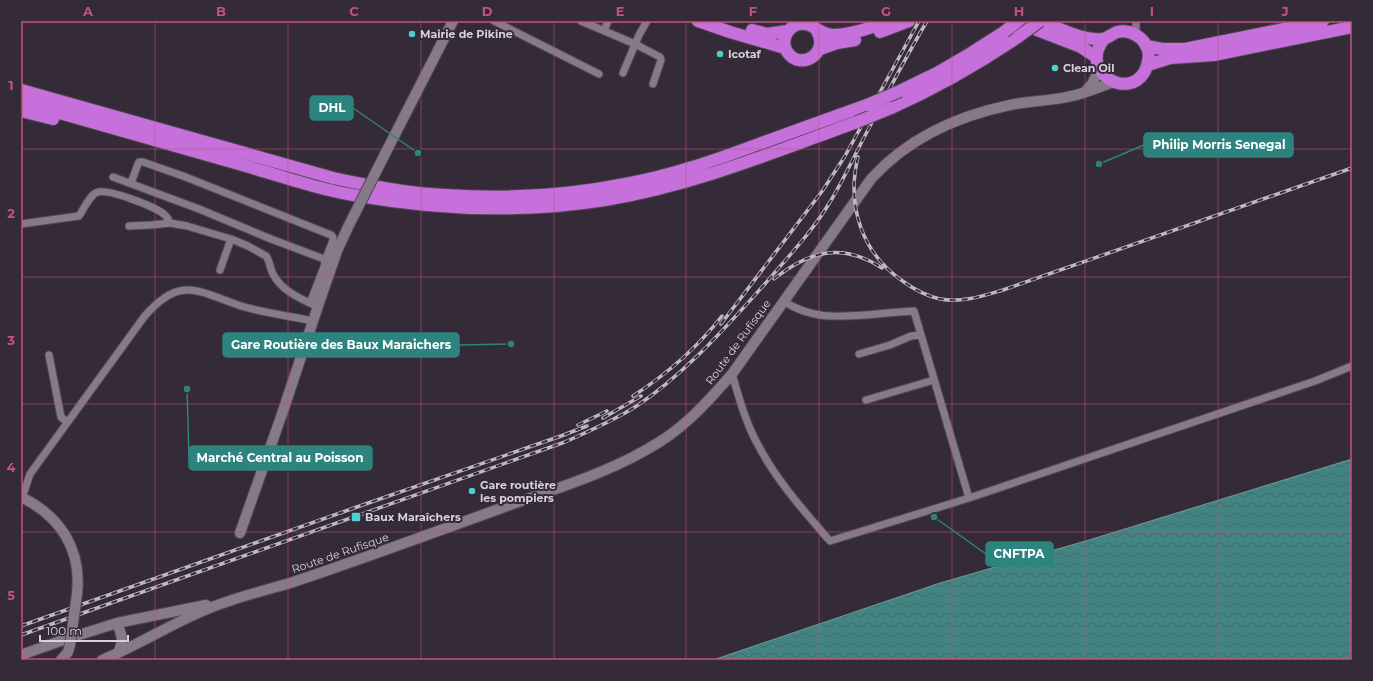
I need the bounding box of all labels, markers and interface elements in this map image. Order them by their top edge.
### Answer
text: A [82,3,94,19]
text: B [216,3,226,19]
text: C [349,3,359,19]
text: D [482,3,493,19]
text: E [616,3,625,19]
text: F [749,3,757,19]
text: G [881,3,891,19]
text: H [1014,3,1024,19]
text: I [1150,3,1154,19]
text: J [1280,3,1289,19]
place label: Mairie de Pikine [420,27,513,41]
marker: Mairie de Pikine [407,29,417,39]
place label: Icotaf [728,47,762,61]
marker: Icotaf [715,49,725,59]
place label: Clean Oil [1063,61,1114,75]
marker: Clean Oil [1050,63,1060,73]
text: 1 [8,77,14,93]
callout: DHL [310,96,353,120]
text: DHL [319,100,346,115]
callout: Philip Morris Senegal [1144,133,1293,157]
text: Philip Morris Senegal [1152,137,1286,152]
text: 2 [7,205,15,221]
street label: Route de Rufisque [702,296,774,387]
text: 3 [6,332,15,348]
callout: Gare Routière des Baux Maraichers [223,333,459,357]
text: Gare Routière des Baux Maraichers [231,337,452,352]
callout: Marché Central au Poisson [189,446,372,470]
text: Marché Central au Poisson [196,450,364,465]
text: 4 [7,459,16,475]
place label: Gare routière les pompiers [480,478,556,505]
marker: Gare routière les pompiers [467,486,477,496]
place label: Baux Maraîchers [365,510,461,524]
marker: Baux Maraîchers [350,511,362,523]
street label: Route de Rufisque [290,530,391,576]
callout: CNFTPA [986,542,1053,566]
text: CNFTPA [994,546,1045,561]
text: 5 [7,587,15,603]
scale bar [40,617,128,643]
text: 100 m [46,623,82,638]

